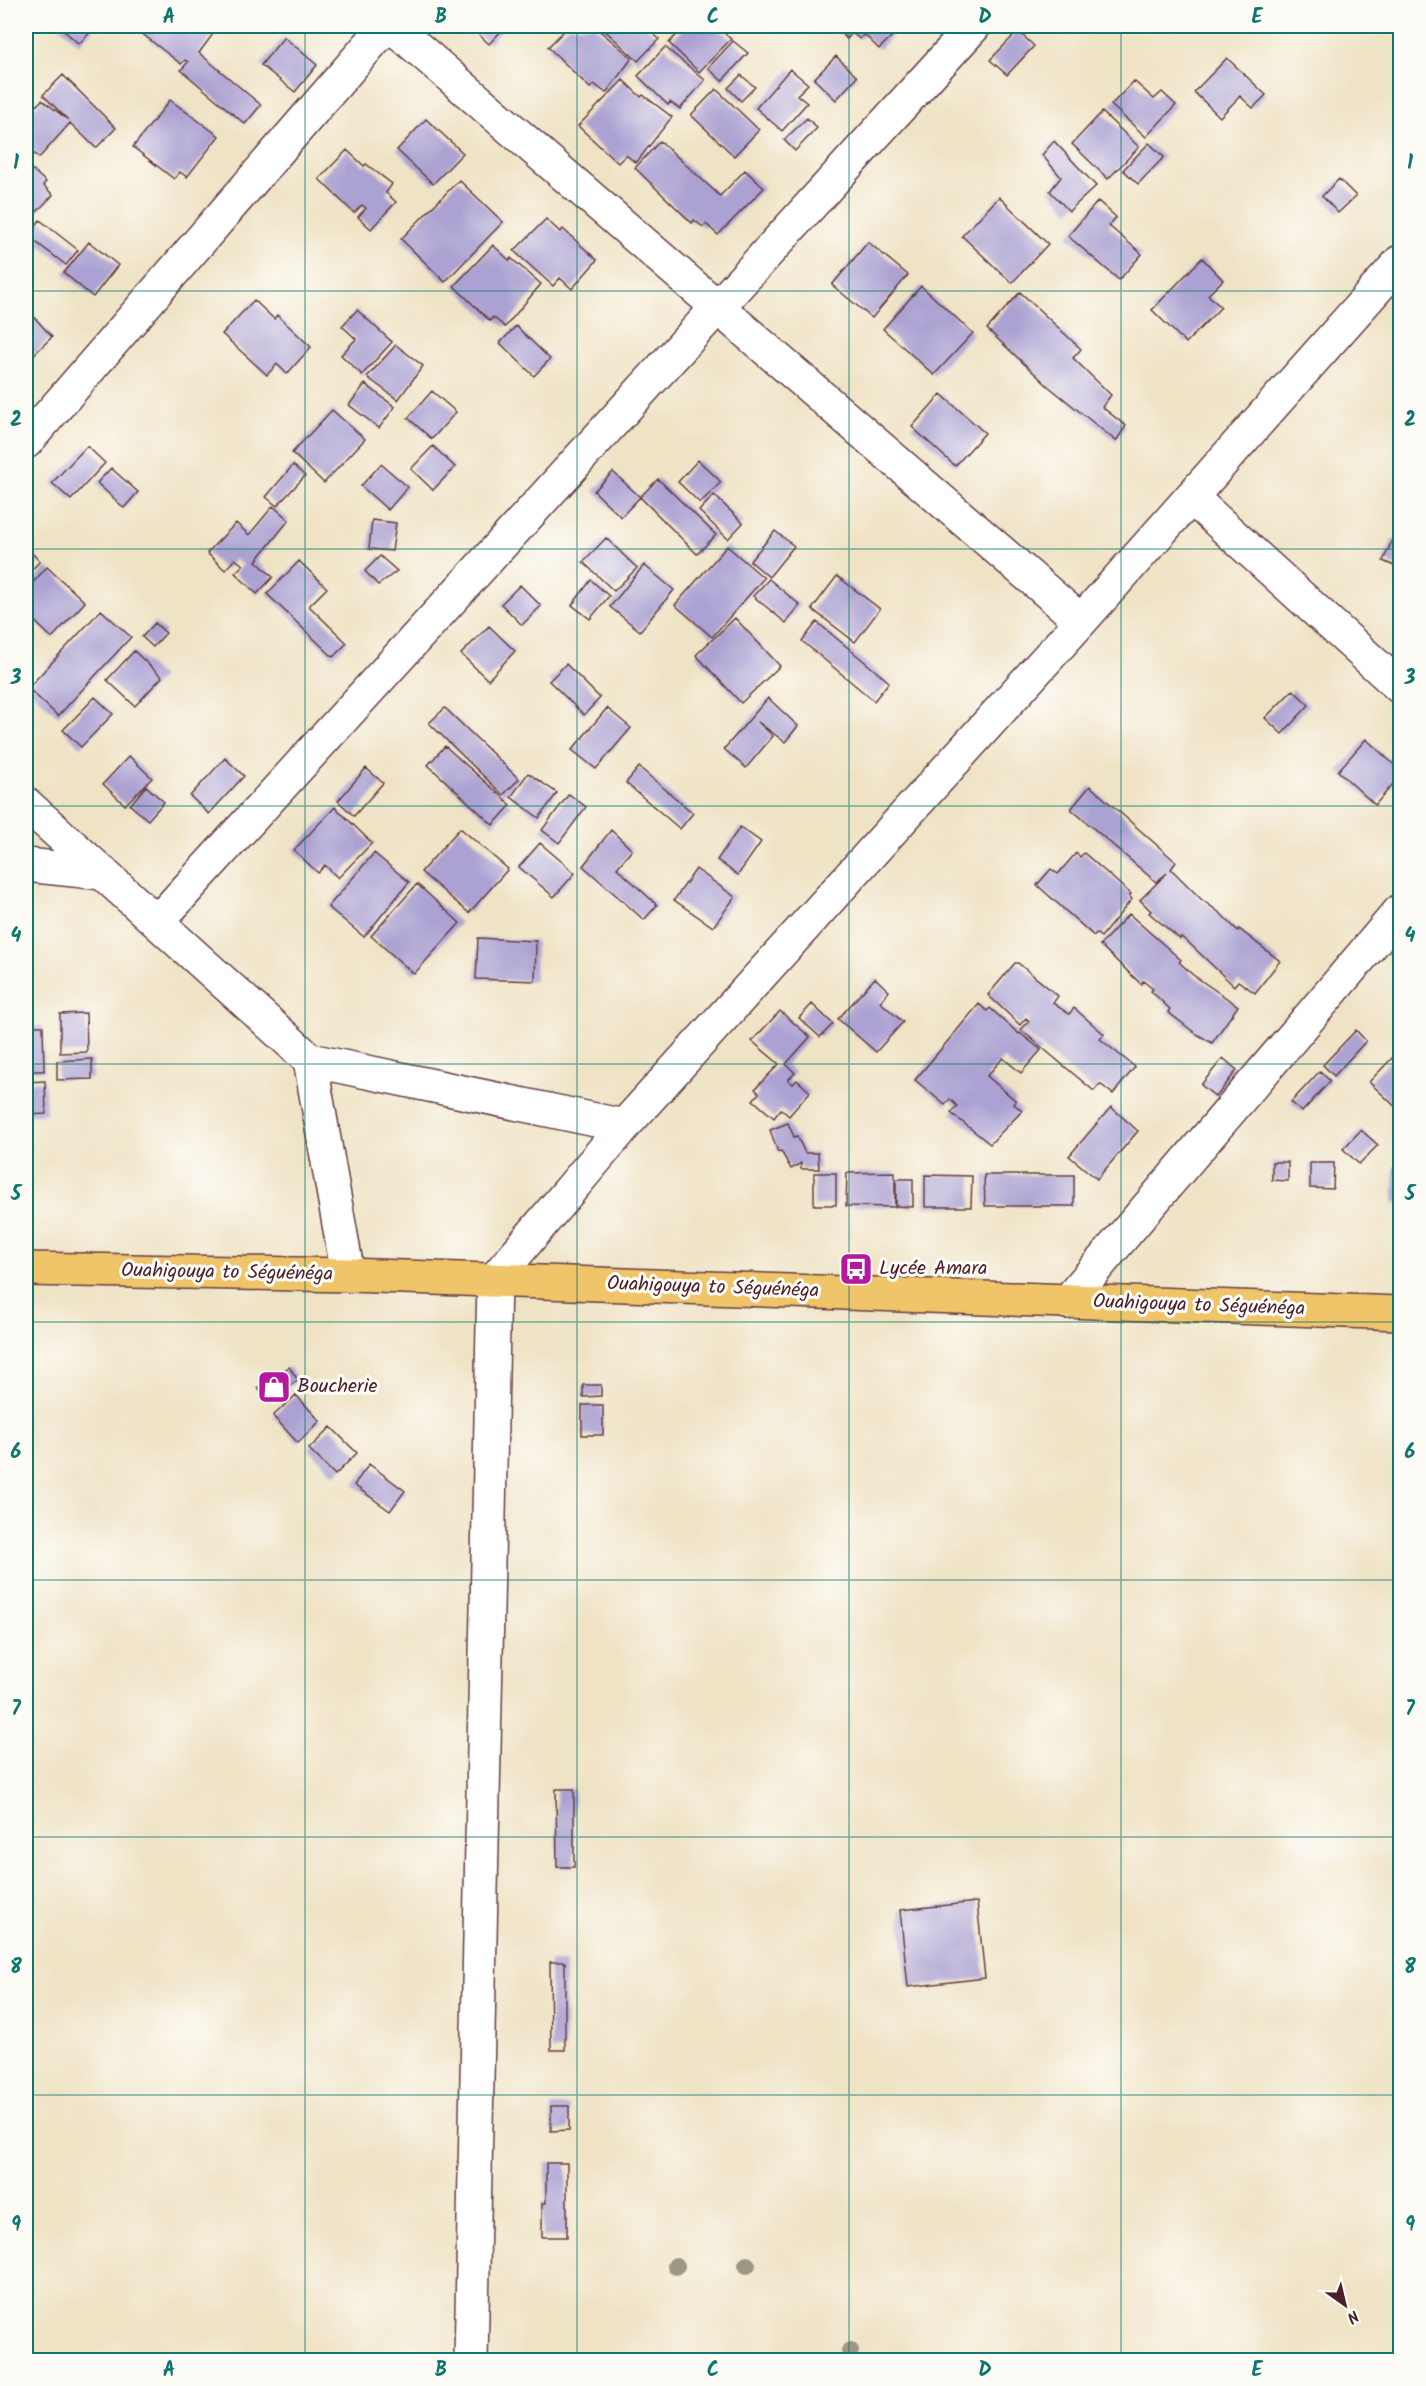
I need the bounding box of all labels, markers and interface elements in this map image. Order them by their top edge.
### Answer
text: A [163,2,175,34]
text: B [435,2,447,34]
text: C [707,2,719,34]
text: D [978,2,992,34]
text: E [1251,2,1263,34]
text: 1 [13,148,19,180]
text: 1 [1407,148,1413,180]
text: 2 [10,405,22,437]
text: 2 [1404,405,1416,437]
text: 3 [10,663,22,695]
text: 3 [1404,663,1416,695]
text: 4 [11,921,22,953]
text: 4 [1405,921,1416,953]
text: 5 [10,1179,23,1211]
text: 5 [1404,1179,1417,1211]
bus stop icon: Lycée Amara [838,1251,874,1287]
place label: Lycée Amara [879,1253,987,1285]
street label: Ouahigouya to Séguénéga [121,1255,333,1291]
street label: Ouahigouya to Séguénéga [606,1268,820,1308]
street label: Ouahigouya to Séguénéga [1092,1286,1306,1326]
shop icon: Boucherie [256,1369,292,1405]
place label: Boucherie [297,1371,377,1403]
text: 6 [11,1437,22,1469]
text: 6 [1405,1437,1416,1469]
text: 7 [11,1694,21,1726]
text: 7 [1405,1694,1415,1726]
text: 8 [10,1952,22,1984]
text: 8 [1404,1952,1416,1984]
text: 9 [11,2210,21,2242]
text: 9 [1405,2210,1415,2242]
north arrow [1315,2275,1375,2335]
text: N [1341,2303,1364,2329]
text: A [163,2355,175,2386]
text: B [435,2355,447,2386]
text: C [707,2355,719,2386]
text: D [978,2355,992,2386]
text: E [1251,2355,1263,2386]

